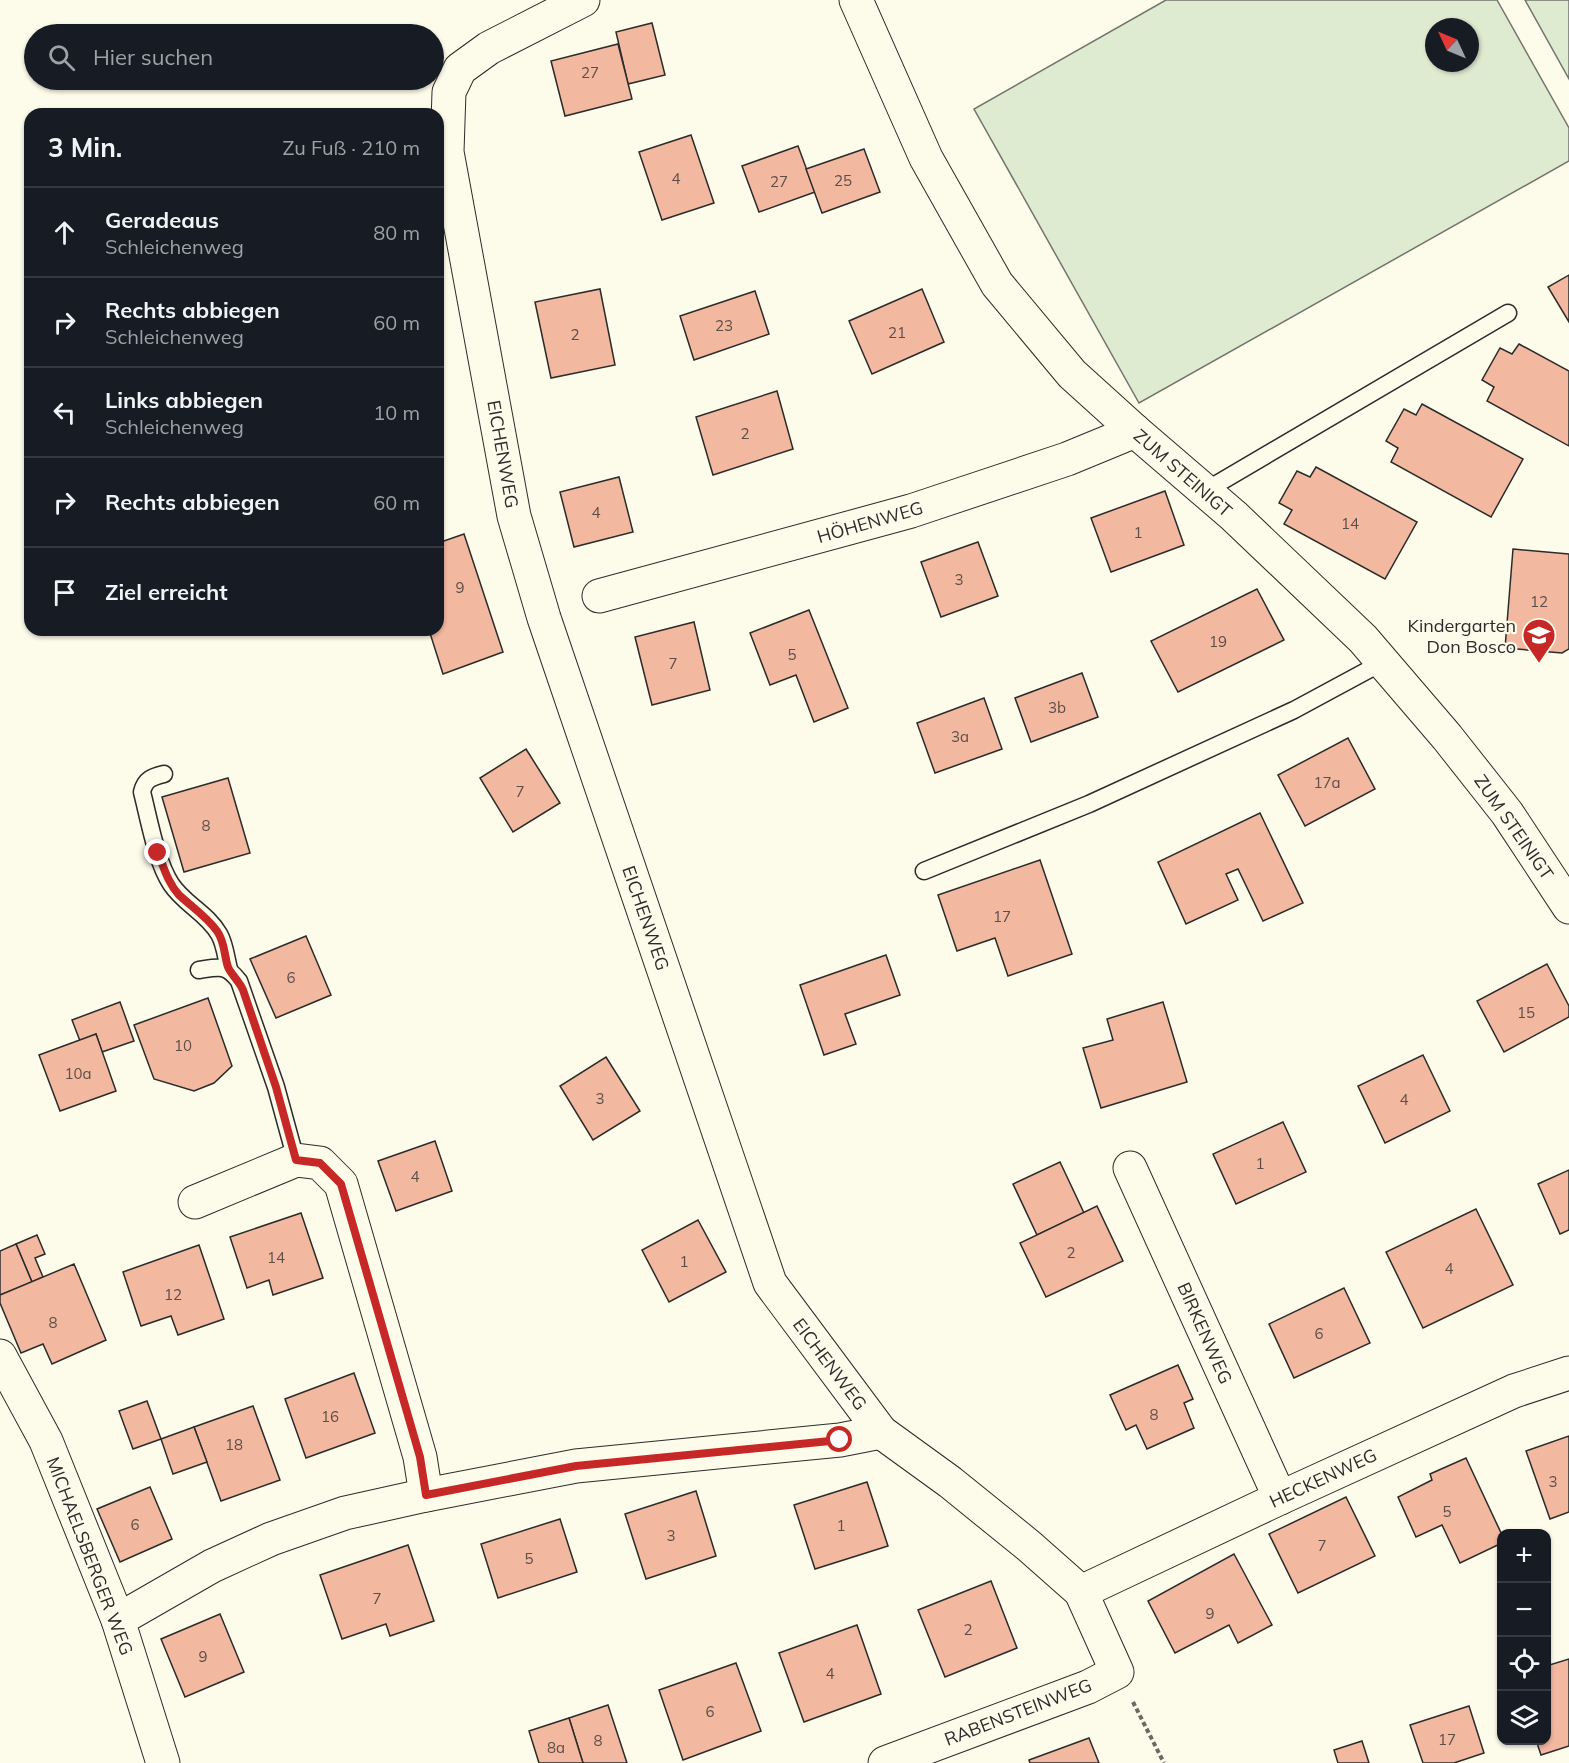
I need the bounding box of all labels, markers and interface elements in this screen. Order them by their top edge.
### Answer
north arrow [1425,18,1479,72]
search box [24,24,444,90]
icon: search [45,41,78,74]
text: Hier suchen [93,43,213,71]
house number: 27 [581,63,599,82]
text: 3 Min. [48,131,122,164]
text: Zu Fuß · 210 m [282,135,420,160]
house number: 4 [671,169,681,188]
house number: 25 [834,171,852,190]
house number: 27 [770,172,788,191]
text: Geradeaus [105,206,219,234]
icon: ahead [48,216,81,249]
text: 80 m [373,220,420,245]
text: Schleichenweg [105,234,244,259]
text: Rechts abbiegen [105,296,280,324]
icon: right [48,306,81,339]
text: 60 m [373,310,420,335]
house number: 23 [715,316,733,335]
house number: 21 [888,323,906,342]
text: Schleichenweg [105,324,244,349]
house number: 2 [570,325,580,344]
text: Links abbiegen [105,386,263,414]
icon: left [48,396,81,429]
street label: EICHENWEG [482,398,524,510]
text: 10 m [373,400,420,425]
text: Schleichenweg [105,414,244,439]
house number: 2 [740,424,750,443]
street label: ZUM STEINIGT [1129,424,1237,522]
icon: right [48,486,81,519]
text: Rechts abbiegen [105,488,280,516]
text: 60 m [373,490,420,515]
street label: HÖHENWEG [814,496,926,548]
house number: 4 [591,503,601,522]
house number: 14 [1341,514,1359,533]
house number: 1 [1133,523,1143,542]
house number: 3 [954,570,964,589]
icon: arrive [48,576,81,609]
text: Ziel erreicht [105,578,228,606]
house number: 9 [455,578,465,597]
house number: 12 [1530,592,1548,611]
place label: Kindergarten Don Bosco [1408,614,1516,658]
school or university icon: Kindergarten Don Bosco [1521,617,1557,664]
house number: 19 [1209,632,1227,651]
house number: 5 [787,645,797,664]
house number: 7 [668,654,678,673]
house number: 3b [1048,698,1066,717]
house number: 3a [951,727,969,746]
street label: ZUM STEINIGT [1469,770,1559,884]
house number: 17a [1313,773,1341,792]
house number: 7 [515,782,525,801]
house number: 8 [201,816,211,835]
route end [144,839,170,865]
street label: EICHENWEG [617,863,675,973]
house number: 17 [993,907,1011,926]
house number: 6 [286,968,296,987]
house number: 15 [1517,1003,1535,1022]
house number: 10 [174,1036,192,1055]
house number: 10a [64,1064,92,1083]
house number: 3 [595,1089,605,1108]
house number: 4 [1399,1090,1409,1109]
house number: 1 [1255,1154,1265,1173]
house number: 4 [410,1167,420,1186]
house number: 2 [1066,1243,1076,1262]
house number: 14 [267,1248,285,1267]
house number: 1 [679,1252,689,1271]
house number: 4 [1444,1259,1454,1278]
street label: BIRKENWEG [1172,1279,1238,1387]
house number: 12 [164,1285,182,1304]
house number: 8 [48,1313,58,1332]
street label: EICHENWEG [788,1314,872,1414]
house number: 6 [1314,1324,1324,1343]
house number: 8 [1149,1405,1159,1424]
house number: 16 [321,1407,339,1426]
route start [826,1426,852,1452]
house number: 18 [225,1435,243,1454]
street label: HECKENWEG [1266,1443,1380,1513]
street label: MICHAELSBERGER WEG [42,1454,138,1658]
house number: 3 [1548,1472,1558,1491]
house number: 5 [1442,1502,1452,1521]
house number: 6 [130,1515,140,1534]
house number: 1 [836,1516,846,1535]
house number: 3 [666,1526,676,1545]
map controls [1497,1529,1551,1745]
button: + [1497,1529,1551,1583]
house number: 7 [1317,1536,1327,1555]
house number: 5 [524,1549,534,1568]
button: − [1497,1583,1551,1637]
house number: 7 [372,1589,382,1608]
house number: 9 [1205,1604,1215,1623]
house number: 2 [963,1620,973,1639]
button: locate [1497,1637,1551,1691]
house number: 9 [198,1647,208,1666]
house number: 4 [825,1664,835,1683]
street label: RABENSTEINWEG [941,1673,1095,1751]
button: layers [1497,1691,1551,1745]
house number: 6 [705,1702,715,1721]
house number: 17 [1438,1730,1456,1749]
house number: 8 [593,1731,603,1750]
house number: 8a [547,1738,565,1757]

